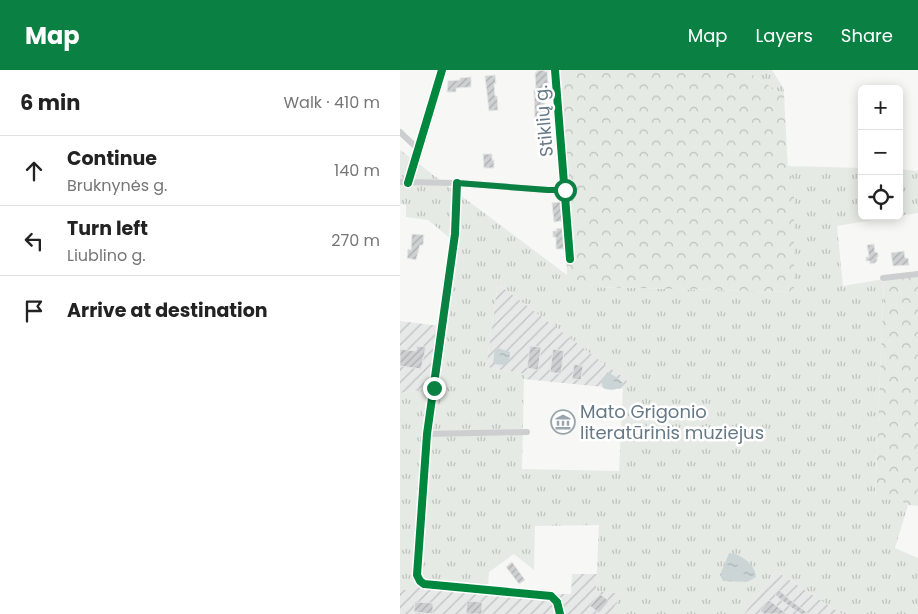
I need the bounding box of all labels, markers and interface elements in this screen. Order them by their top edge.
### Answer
text: Map [25,19,80,52]
text: Map [688,23,728,48]
text: Layers [756,23,813,48]
text: Share [841,23,893,48]
street label: Stiklių g. [528,84,559,158]
map controls [858,85,903,220]
button: + [858,85,903,130]
text: 6 min [20,88,80,117]
text: Walk · 410 m [283,91,380,114]
button: − [858,130,903,175]
text: Continue [67,145,157,172]
icon: ahead [20,157,48,185]
text: 140 m [334,159,380,182]
text: Bruknynės g. [67,174,167,197]
button: locate [858,175,903,220]
route start [554,179,577,202]
text: Turn left [67,215,148,242]
icon: left [20,227,48,255]
text: 270 m [331,229,380,252]
text: Liublino g. [67,244,146,267]
icon: arrive [20,297,48,325]
text: Arrive at destination [67,297,268,324]
route end [423,377,446,400]
place label: Mato Grigonio literatūrinis muziejus [580,399,764,445]
museum icon: Mato Grigonio literatūrinis muziejus [550,409,576,435]

